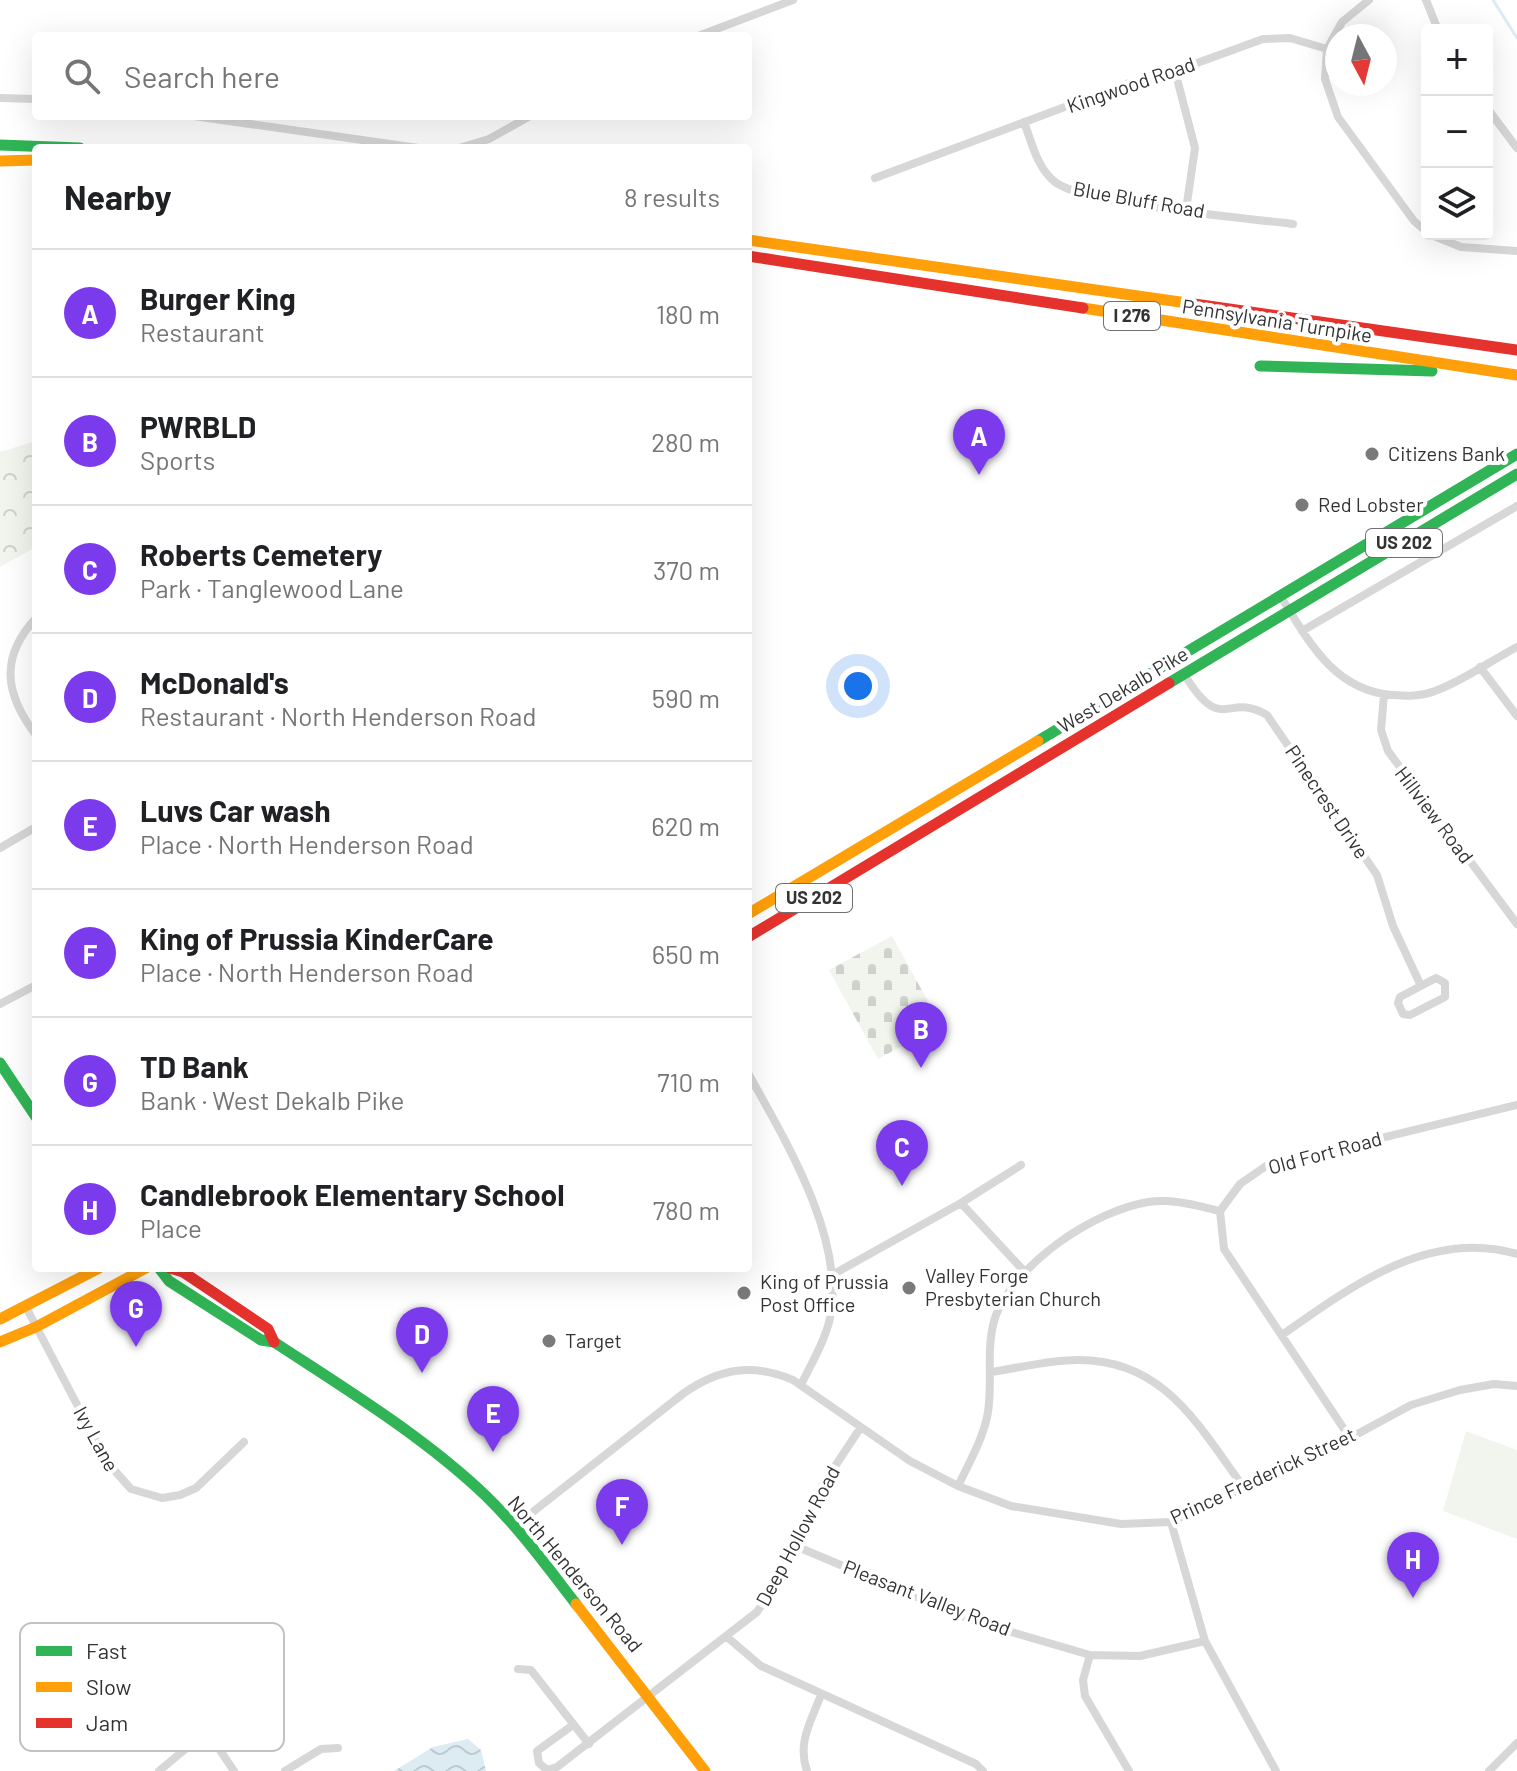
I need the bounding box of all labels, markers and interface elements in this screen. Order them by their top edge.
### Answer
north arrow [1325,24,1397,96]
map controls [1421,24,1493,240]
button: + [1421,24,1493,96]
search box [32,32,752,120]
street label: Kingwood Road [1063,51,1198,117]
icon: search [60,54,104,98]
text: Search here [124,58,280,94]
button: − [1421,96,1493,168]
button: layers [1421,168,1493,240]
text: Nearby [64,176,172,217]
street label: Blue Bluff Road [1072,176,1207,222]
text: 8 results [624,181,720,212]
text: Burger King [140,280,296,316]
street label: Pennsylvania Turnpike [1181,293,1374,347]
text: A [81,298,99,329]
text: 180 m [656,298,720,329]
road number: I 276 [1104,302,1160,330]
text: Restaurant [140,316,265,347]
text: PWRBLD [140,408,256,444]
pin: A [953,409,1005,475]
text: B [82,426,98,457]
text: 280 m [651,426,720,457]
place label: Citizens Bank [1388,441,1505,465]
text: Sports [140,444,215,475]
marker: Citizens Bank [1363,445,1381,463]
place label: Red Lobster [1318,492,1423,516]
marker: Red Lobster [1293,496,1311,514]
road number: US 202 [1366,529,1442,557]
text: Roberts Cemetery [140,536,382,572]
text: C [82,554,98,585]
text: 370 m [653,554,720,585]
text: Park · Tanglewood Lane [140,572,404,603]
street label: West Dekalb Pike [1053,641,1192,737]
text: McDonald's [140,664,289,700]
your location [838,666,878,706]
text: D [82,682,98,713]
text: 590 m [652,682,720,713]
text: Restaurant · North Henderson Road [140,700,536,731]
street label: Pinecrest Drive [1281,740,1375,863]
street label: Hillview Road [1391,761,1479,868]
text: Luvs Car wash [140,792,331,828]
text: E [82,810,98,841]
text: 620 m [651,810,720,841]
text: Place · North Henderson Road [140,828,474,859]
road number: US 202 [776,884,852,912]
text: King of Prussia KinderCare [140,920,494,956]
text: F [83,938,97,969]
text: 650 m [652,938,720,969]
text: Place · North Henderson Road [140,956,474,987]
pin: B [895,1002,947,1068]
text: TD Bank [140,1048,249,1084]
text: G [82,1066,98,1097]
text: 710 m [657,1066,720,1097]
text: Bank · West Dekalb Pike [140,1084,404,1115]
pin: C [876,1120,928,1186]
street label: Old Fort Road [1265,1125,1384,1179]
text: Candlebrook Elementary School [140,1176,565,1212]
text: H [82,1194,98,1225]
text: 780 m [653,1194,720,1225]
text: Place [140,1212,202,1243]
place label: Valley Forge Presbyterian Church [925,1263,1101,1310]
place label: King of Prussia Post Office [760,1269,889,1316]
marker: Valley Forge Presbyterian Church [900,1279,918,1297]
pin: G [110,1281,162,1347]
marker: King of Prussia Post Office [735,1284,753,1302]
pin: D [396,1307,448,1373]
place label: Target [565,1328,622,1352]
marker: Target [540,1332,558,1350]
pin: E [467,1386,519,1452]
street label: Ivy Lane [69,1402,125,1475]
street label: Prince Frederick Street [1166,1422,1359,1529]
street label: Deep Hollow Road [750,1461,844,1610]
pin: F [596,1479,648,1545]
street label: North Henderson Road [503,1490,648,1656]
pin: H [1387,1532,1439,1598]
street label: Pleasant Valley Road [840,1554,1014,1640]
legend [20,1623,284,1751]
text: Fast [86,1637,128,1663]
text: Slow [86,1673,131,1699]
text: Jam [86,1709,128,1735]

